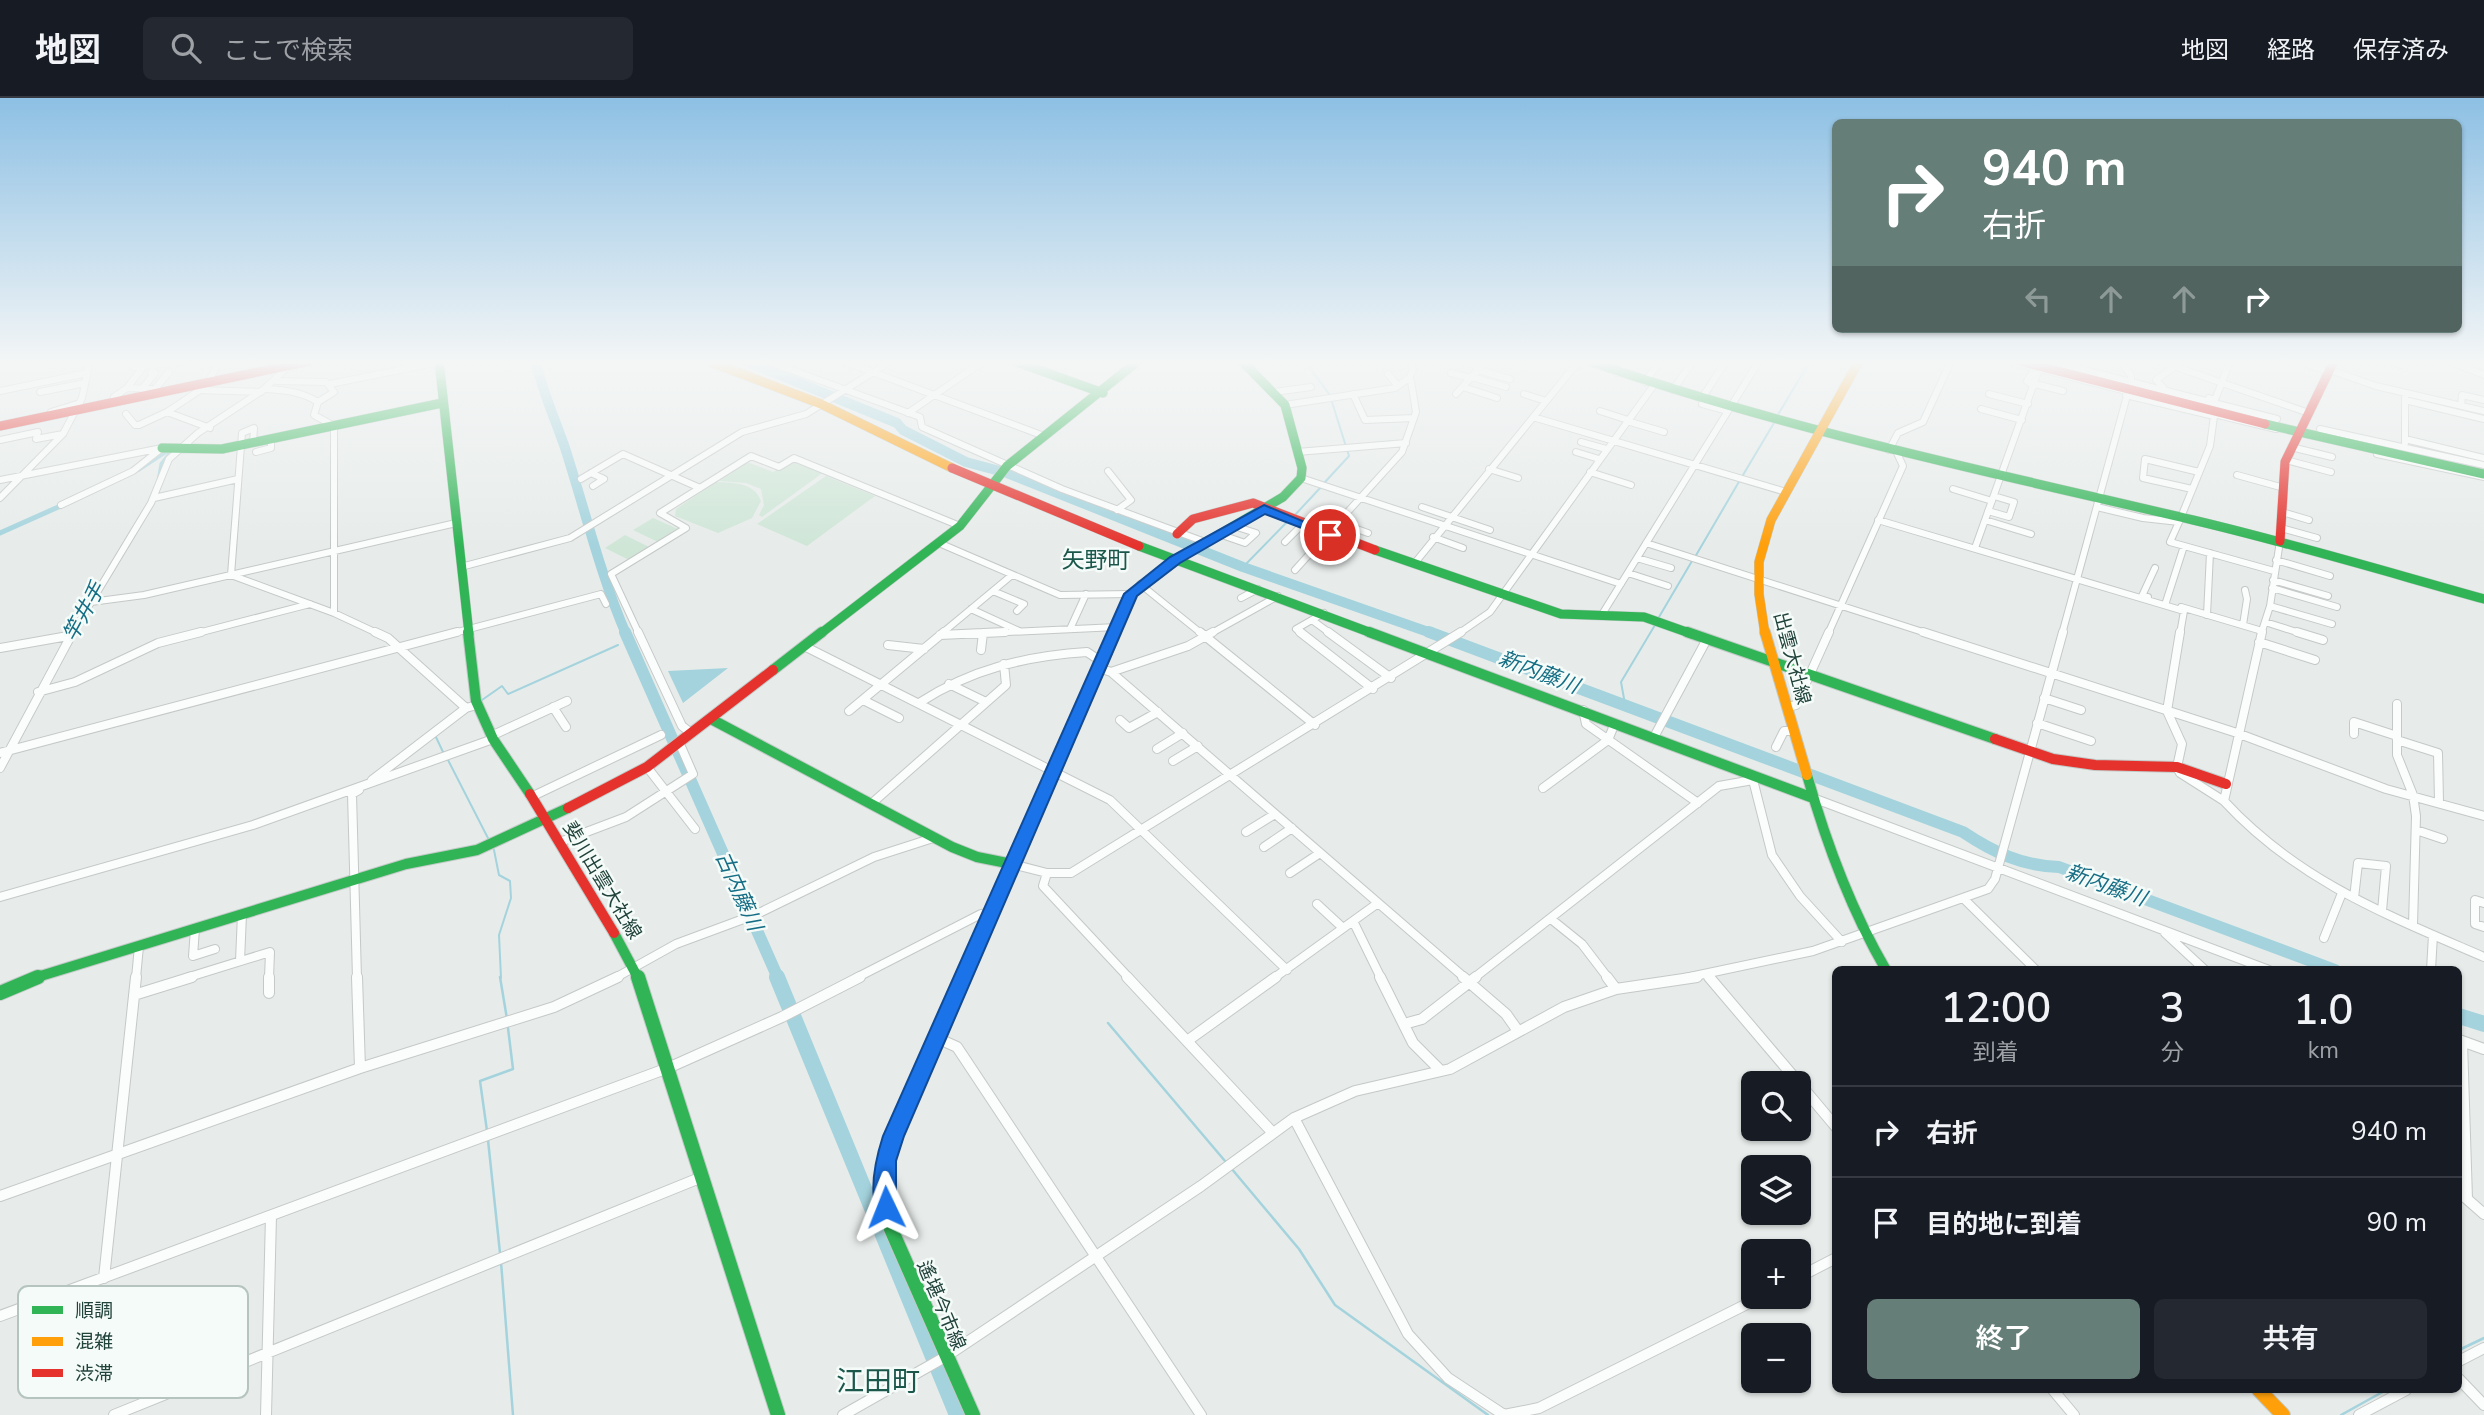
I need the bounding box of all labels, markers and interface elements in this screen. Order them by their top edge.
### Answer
search box [143,17,633,80]
text: 地図 [35,28,101,73]
icon: search [167,29,205,67]
text: ここで検索 [223,33,353,68]
text: 地図 [2181,34,2229,66]
text: 経路 [2267,34,2315,66]
text: 保存済み [2353,34,2449,66]
text: 940 m [1982,135,2126,202]
icon: right [1867,147,1958,238]
text: 右折 [1982,204,2046,247]
icon: left [2019,280,2057,318]
icon: ahead [2092,280,2130,318]
icon: ahead [2165,280,2203,318]
icon: right [2238,280,2276,318]
pin [1300,505,1360,565]
icon: arrive [1311,516,1349,554]
district label: 矢野町 [1062,545,1131,576]
water label: 竿井手 [56,576,112,646]
street label: 出雲大社線 [1767,609,1817,708]
water label: 新内藤川 [1495,644,1585,701]
street label: 斐川出雲大社線 [557,817,648,944]
water label: 古内藤川 [709,847,770,937]
water label: 新内藤川 [2062,857,2152,913]
text: 12:00 [1940,980,2051,1037]
text: 3 [2160,980,2185,1037]
text: 1.0 [2293,982,2354,1039]
text: km [2308,1035,2339,1066]
text: 到着 [1973,1037,2019,1068]
text: 分 [2161,1037,2184,1068]
map controls [1741,1071,1811,1393]
button: search [1741,1071,1811,1141]
icon: right [1867,1113,1905,1151]
text: 940 m [2351,1114,2427,1149]
text: 右折 [1926,1116,1978,1151]
button: layers [1741,1155,1811,1225]
position arrow [849,1170,923,1244]
icon: arrive [1867,1204,1905,1242]
text: 90 m [2367,1205,2427,1240]
text: 目的地に到着 [1926,1207,2082,1242]
button: + [1741,1239,1811,1309]
street label: 遙堪今市線 [911,1257,972,1354]
legend [18,1286,248,1398]
text: 順調 [75,1298,113,1324]
button: 終了 [1867,1299,2140,1379]
button: 共有 [2154,1299,2427,1379]
button: − [1741,1323,1811,1393]
text: 混雑 [75,1329,113,1355]
text: 渋滞 [75,1361,113,1387]
district label: 江田町 [836,1363,920,1401]

